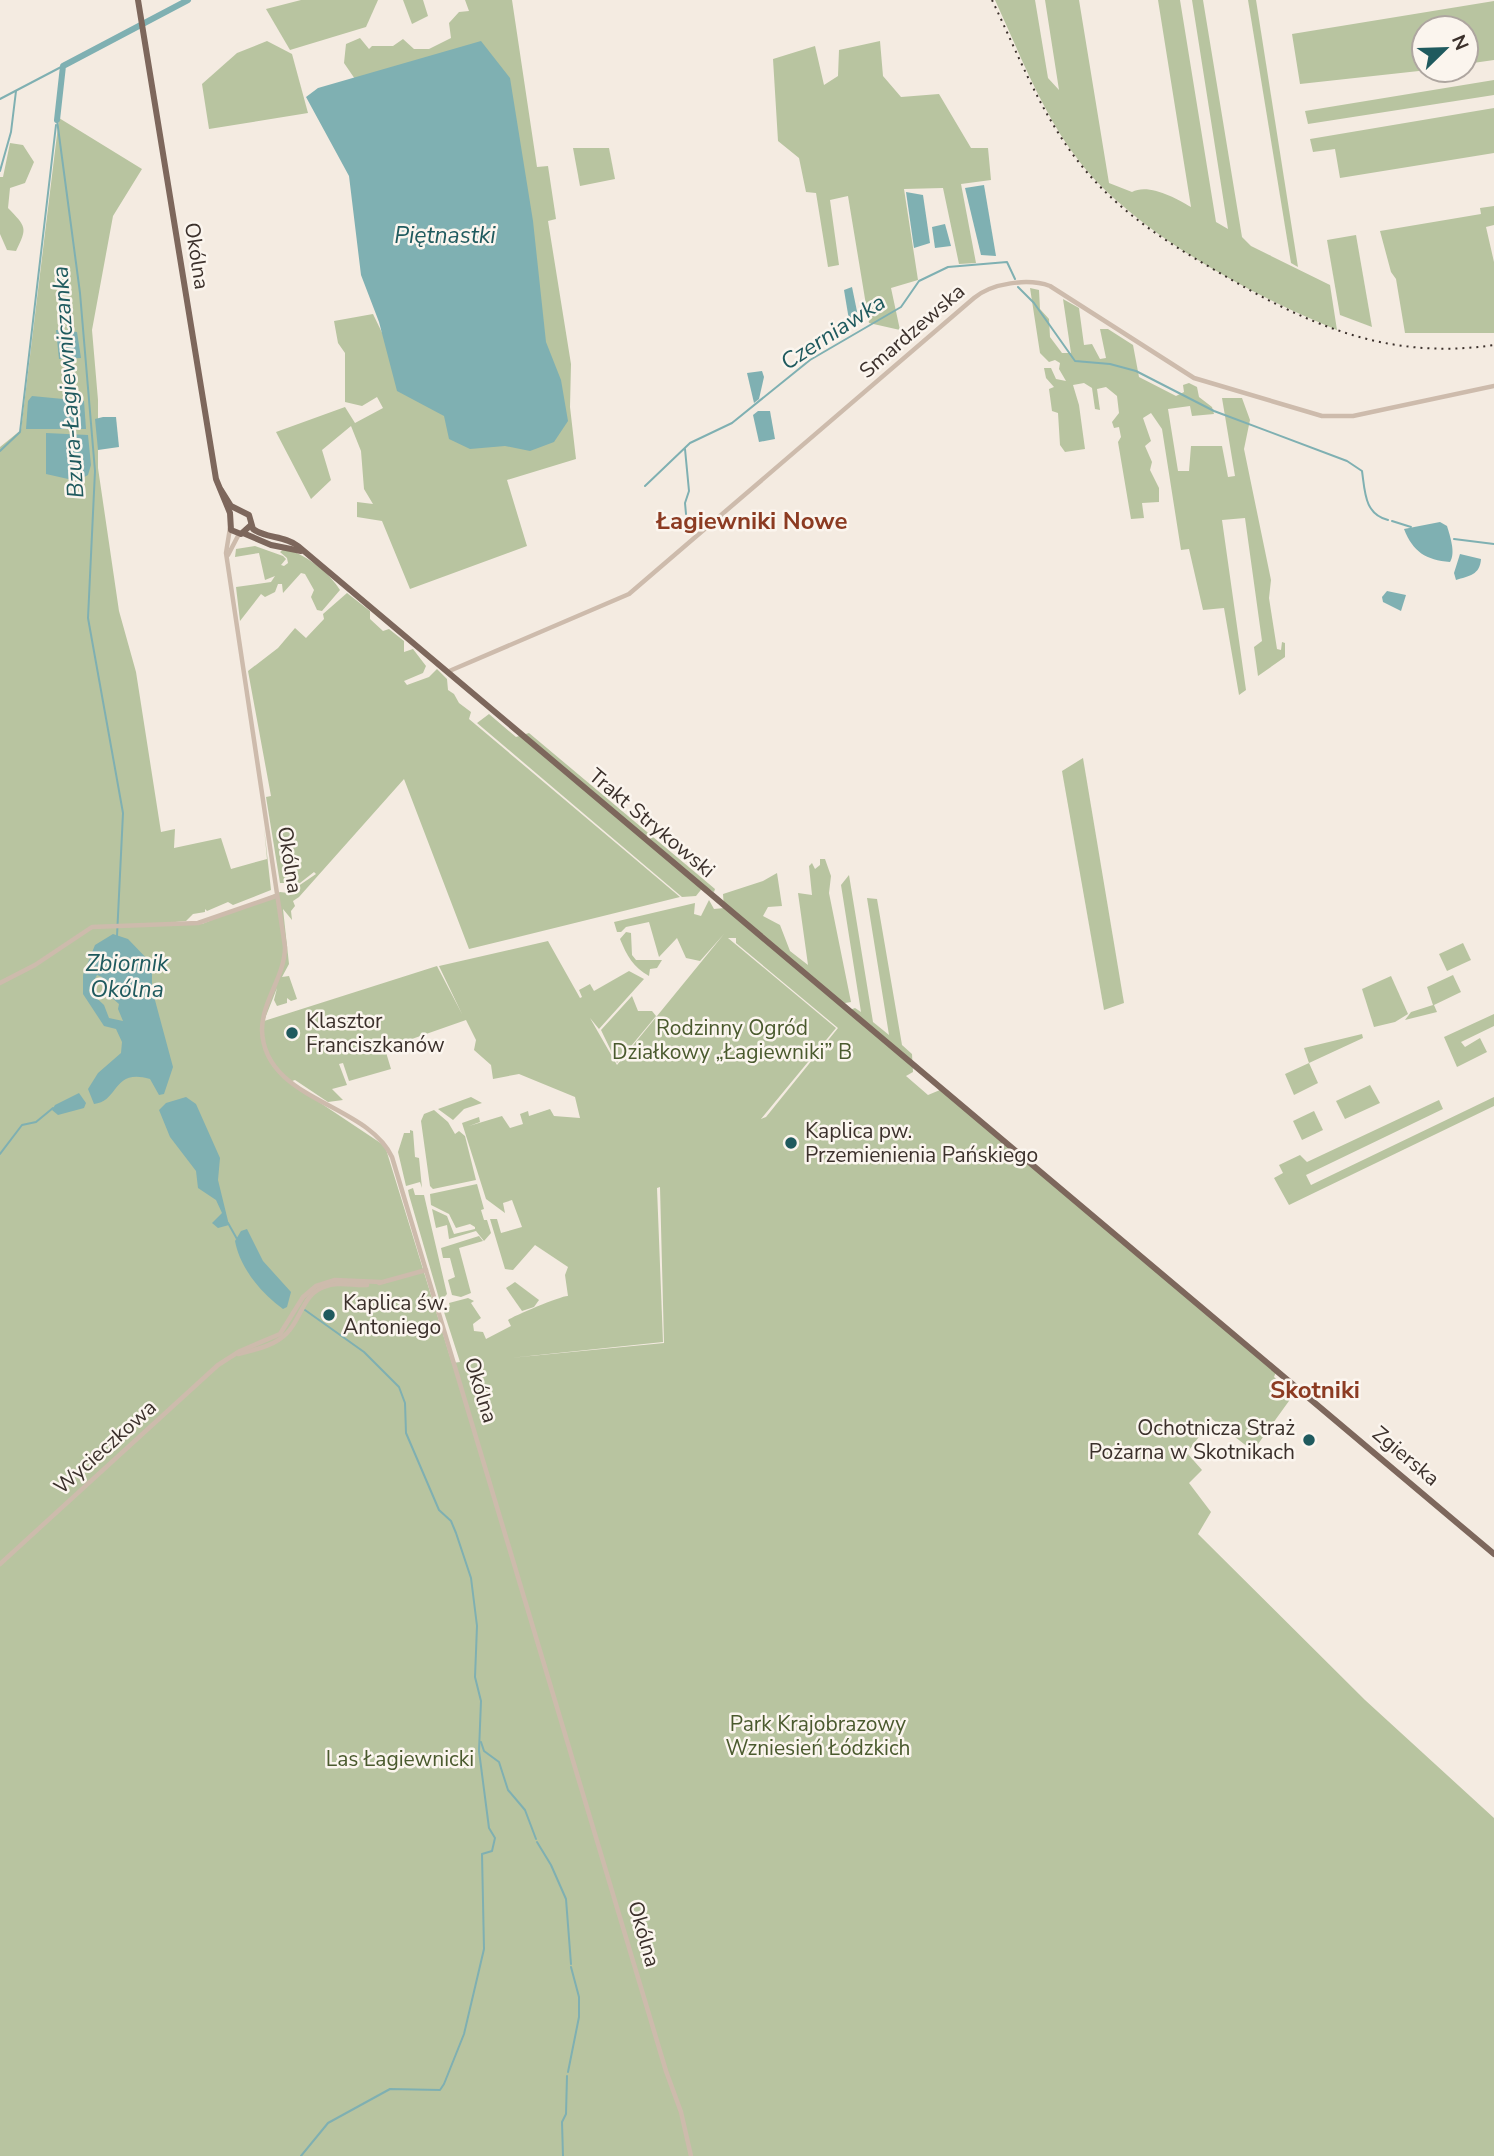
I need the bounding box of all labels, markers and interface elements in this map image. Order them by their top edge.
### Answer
north arrow [1410,14,1480,84]
text: N [1445,31,1474,54]
water label: Piętnastki [394,220,496,251]
street label: Okólna [178,221,216,291]
water label: Bzura-Łagiewniczanka [44,265,92,499]
street label: Smardzewska [853,277,971,385]
water label: Czerniawka [774,286,892,378]
district label: Łagiewniki Nowe [656,505,847,537]
street label: Trakt Strykowski [583,762,721,884]
street label: Okólna [271,825,309,895]
water label: Zbiornik Okólna [85,948,169,1005]
place label: Klasztor Franciszkanów [306,1007,445,1059]
park label: Rodzinny Ogród Działkowy „Łagiewniki” B [612,1014,852,1066]
marker: Klasztor Franciszkanów [284,1025,300,1041]
place label: Kaplica pw. Przemienienia Pańskiego [805,1117,1038,1169]
marker: Kaplica pw. Przemienienia Pańskiego [783,1135,799,1151]
place label: Kaplica św. Antoniego [343,1289,448,1341]
marker: Kaplica św. Antoniego [321,1307,337,1323]
street label: Okólna [458,1354,504,1426]
district label: Skotniki [1270,1374,1360,1406]
street label: Wycieczkowa [48,1394,162,1500]
place label: Ochotnicza Straż Pożarna w Skotnikach [1089,1414,1295,1466]
street label: Zgierska [1367,1420,1445,1492]
marker: Ochotnicza Straż Pożarna w Skotnikach [1301,1432,1317,1448]
park label: Park Krajobrazowy Wzniesień Łódzkich [725,1710,911,1762]
park label: Las Łagiewnicki [326,1745,474,1773]
street label: Okólna [621,1898,667,1970]

